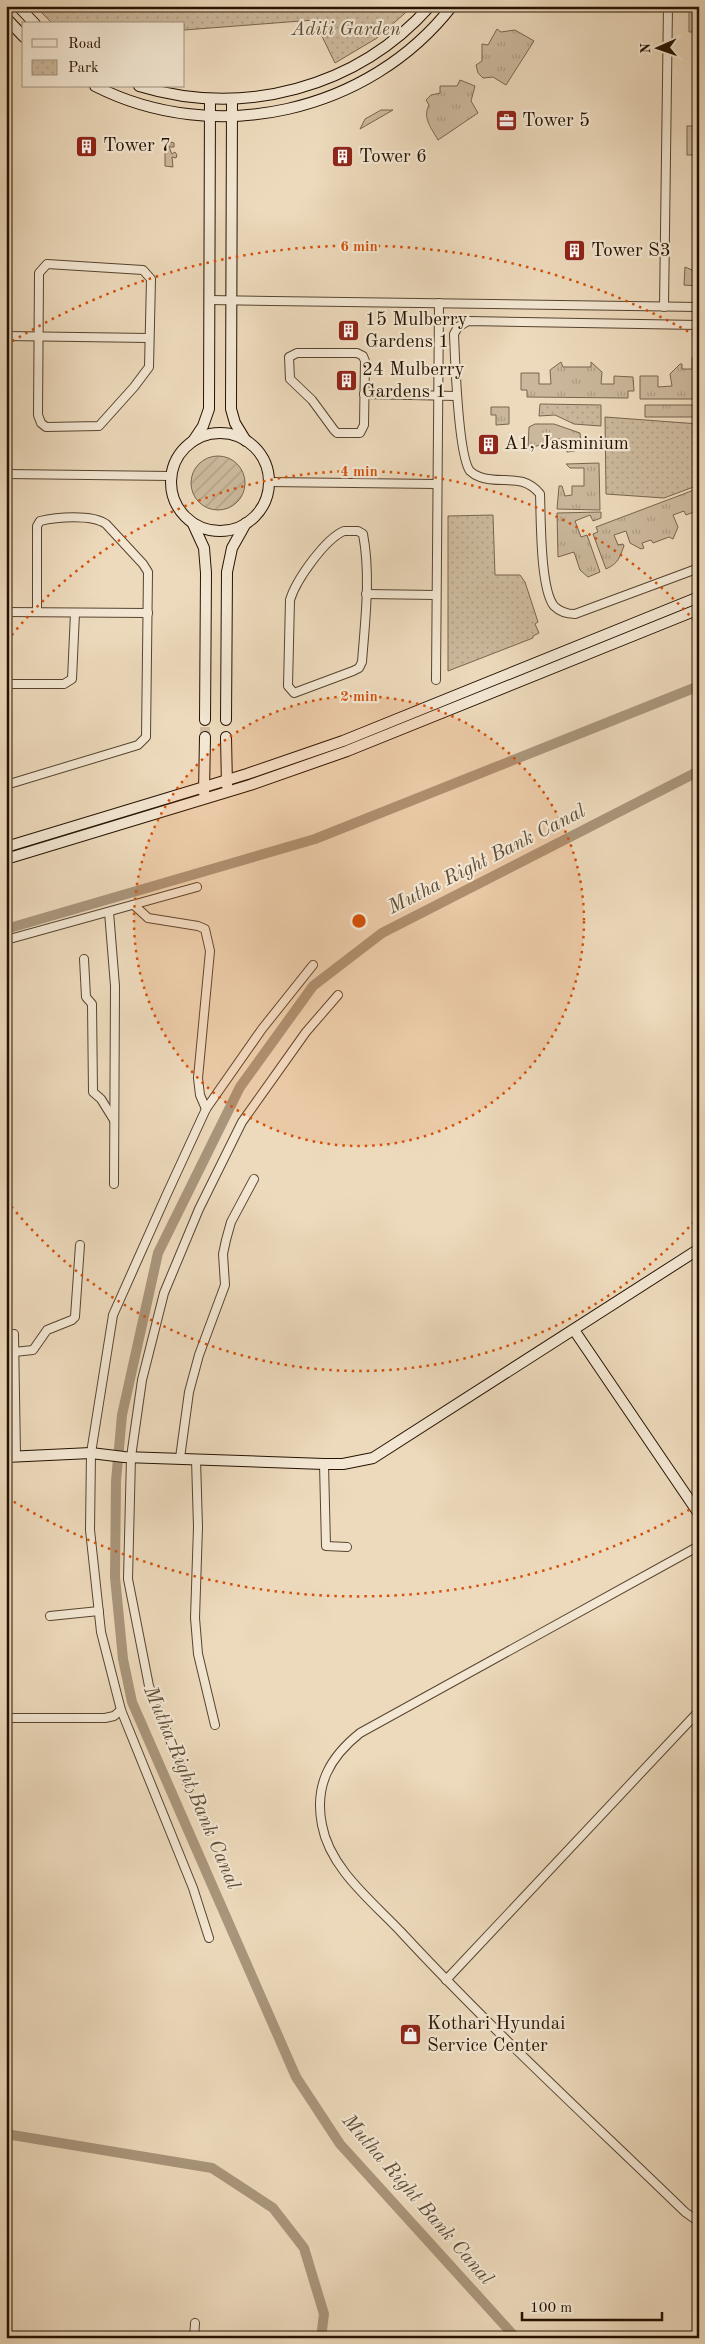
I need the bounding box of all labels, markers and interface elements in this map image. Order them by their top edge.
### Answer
park label: Aditi Garden [290,21,401,40]
legend [22,22,185,88]
north arrow [632,22,682,72]
text: Road [68,37,102,52]
text: N [639,43,653,54]
text: Park [68,61,99,76]
office icon: Tower 5 [494,109,518,133]
place label: Tower 5 [522,112,590,131]
building icon: Tower 7 [75,134,99,158]
place label: Tower 7 [103,137,171,156]
building icon: Tower 6 [331,145,355,169]
place label: Tower 6 [359,148,427,167]
building icon: Tower S3 [563,239,587,263]
text: 6 min [340,240,378,255]
place label: Tower S3 [591,242,671,261]
place label: 15 Mulberry Gardens 1 [365,311,468,352]
building icon: 15 Mulberry Gardens 1 [337,319,361,343]
place label: 24 Mulberry Gardens 1 [362,361,465,402]
building icon: 24 Mulberry Gardens 1 [334,369,358,393]
building icon: A1, Jasminium [476,432,500,456]
place label: A1, Jasminium [504,435,629,454]
text: 4 min [340,465,378,480]
text: 2 min [340,690,378,705]
water label: Mutha Right Bank Canal [384,801,589,919]
centre of rings [350,912,368,930]
water label: Mutha Right Bank Canal [139,1683,243,1893]
place label: Kothari Hyundai Service Center [427,2015,565,2056]
shop icon: Kothari Hyundai Service Center [399,2023,423,2047]
water label: Mutha Right Bank Canal [337,2110,496,2289]
scale bar [522,2289,662,2321]
text: 100 m [530,2301,572,2316]

